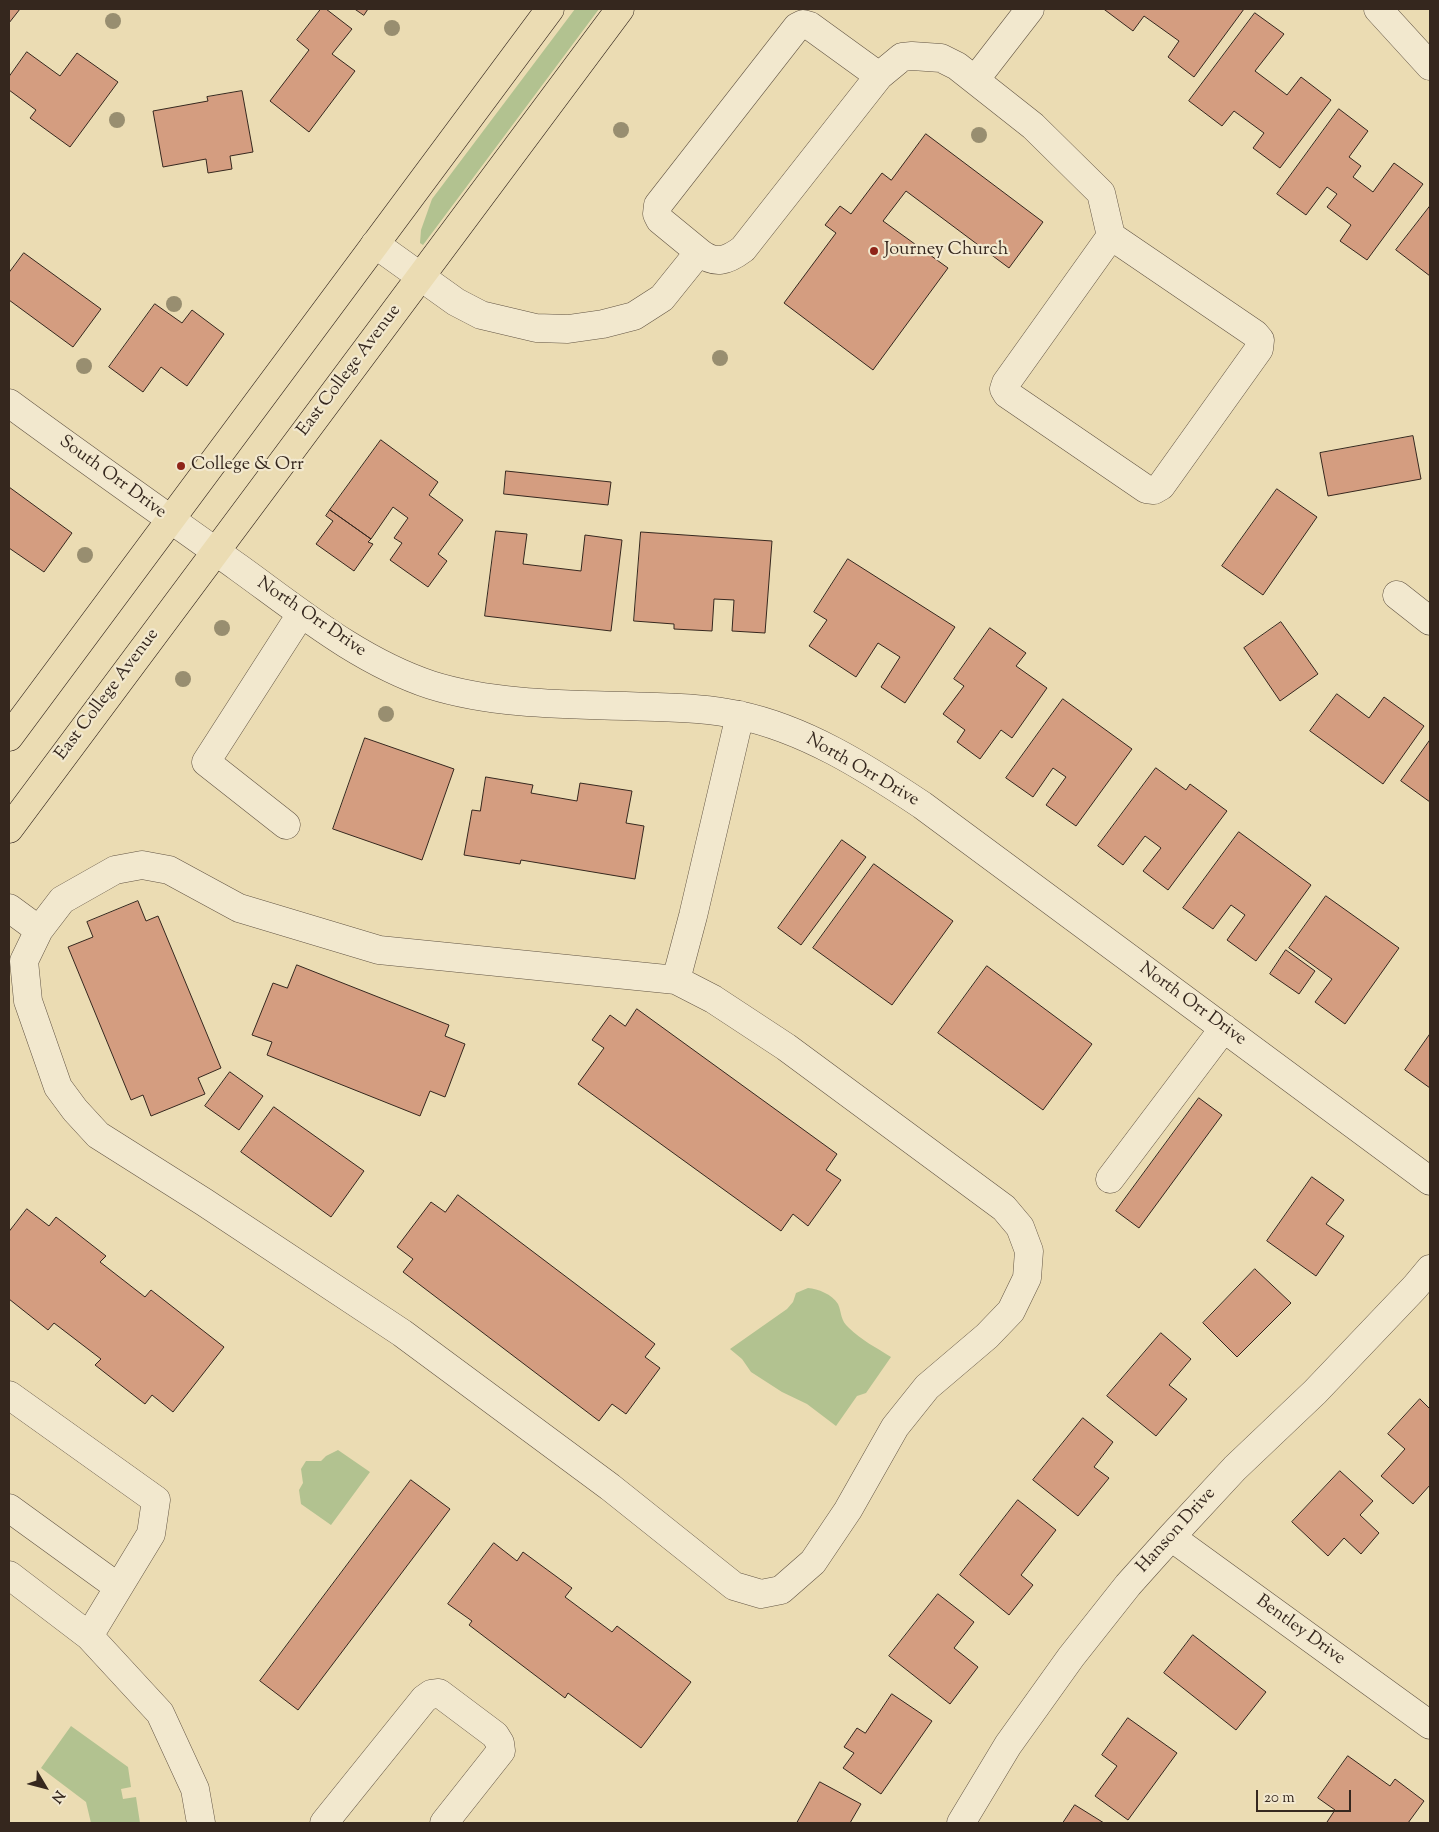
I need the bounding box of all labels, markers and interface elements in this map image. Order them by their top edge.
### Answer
place label: Journey Church [884,240,1008,262]
marker: Journey Church [868,245,880,257]
street label: East College Avenue [293,301,407,441]
street label: South Orr Drive [54,432,170,524]
place label: College & Orr [191,455,304,477]
marker: College & Orr [175,460,187,472]
street label: North Orr Drive [252,573,370,663]
street label: East College Avenue [51,625,165,765]
street label: North Orr Drive [801,730,923,812]
street label: North Orr Drive [1134,959,1250,1051]
street label: Hanson Drive [1133,1484,1221,1578]
street label: Bentley Drive [1251,1591,1349,1671]
north arrow [20,1762,70,1812]
scale bar [1259,1780,1354,1812]
text: N [46,1786,68,1807]
text: 20 m [1264,1788,1295,1809]

